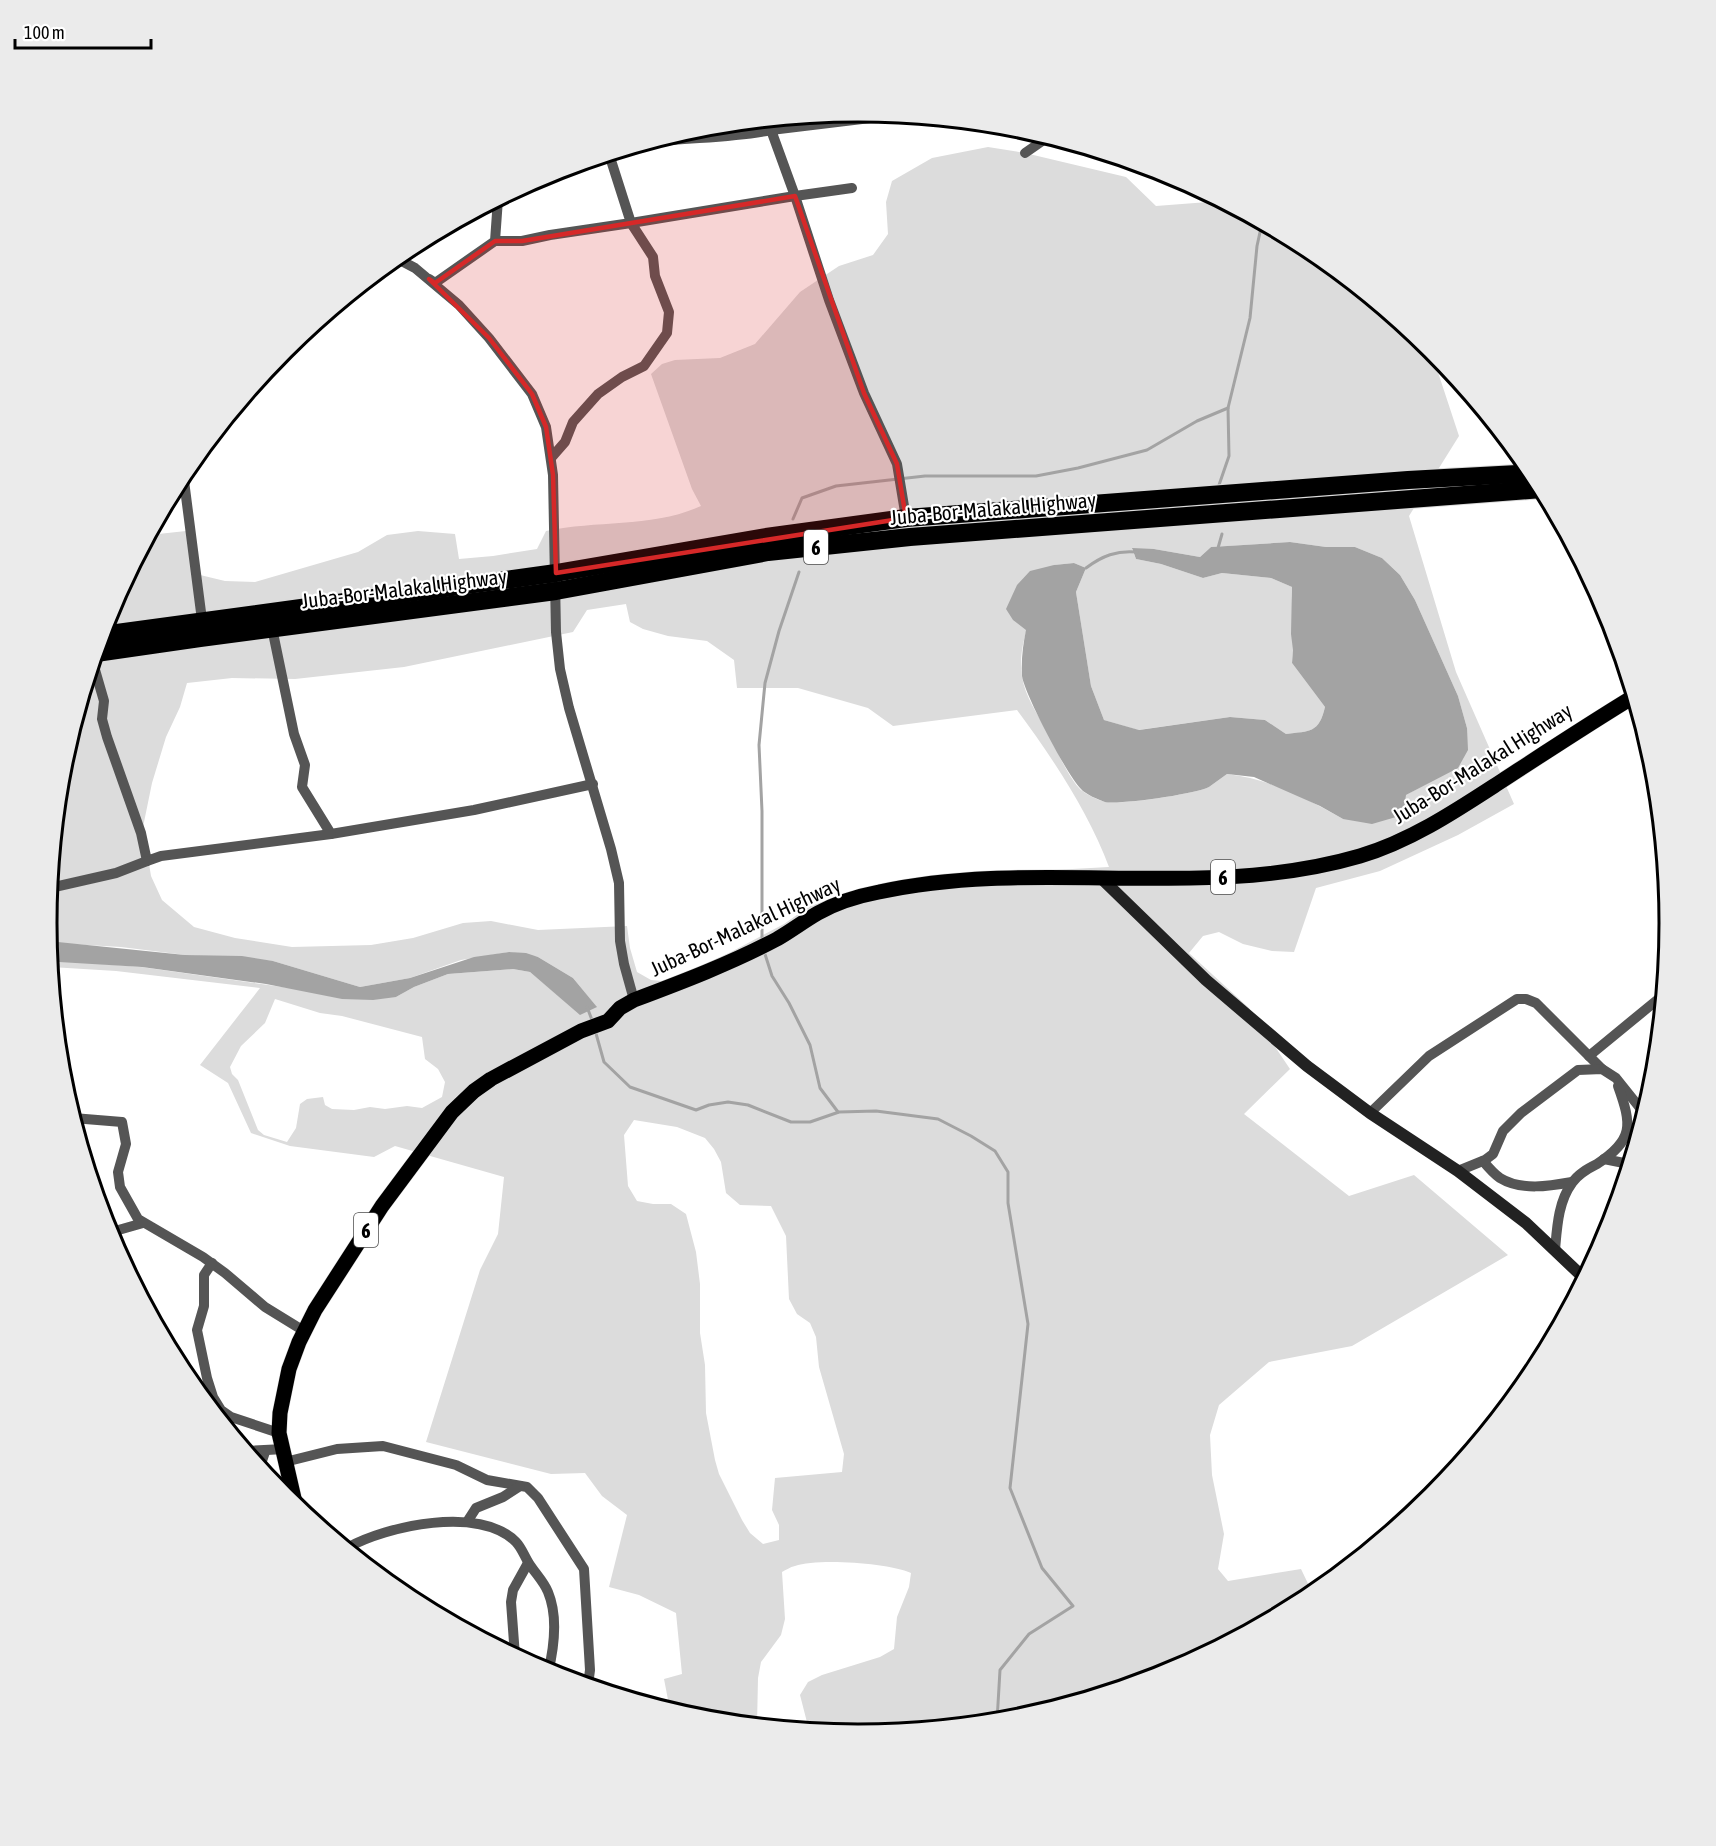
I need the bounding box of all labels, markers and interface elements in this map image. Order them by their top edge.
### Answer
scale bar [15,12,152,50]
text: 100 m [24,22,65,43]
street label: Juba-Bor-Malakal Highway [889,487,1097,529]
road number: 6 [804,530,828,564]
street label: Juba-Bor-Malakal Highway [300,563,508,613]
street label: Juba-Bor-Malakal Highway [1388,698,1576,828]
road number: 6 [1211,860,1235,894]
street label: Juba-Bor-Malakal Highway [646,871,844,981]
road number: 6 [354,1213,378,1247]

